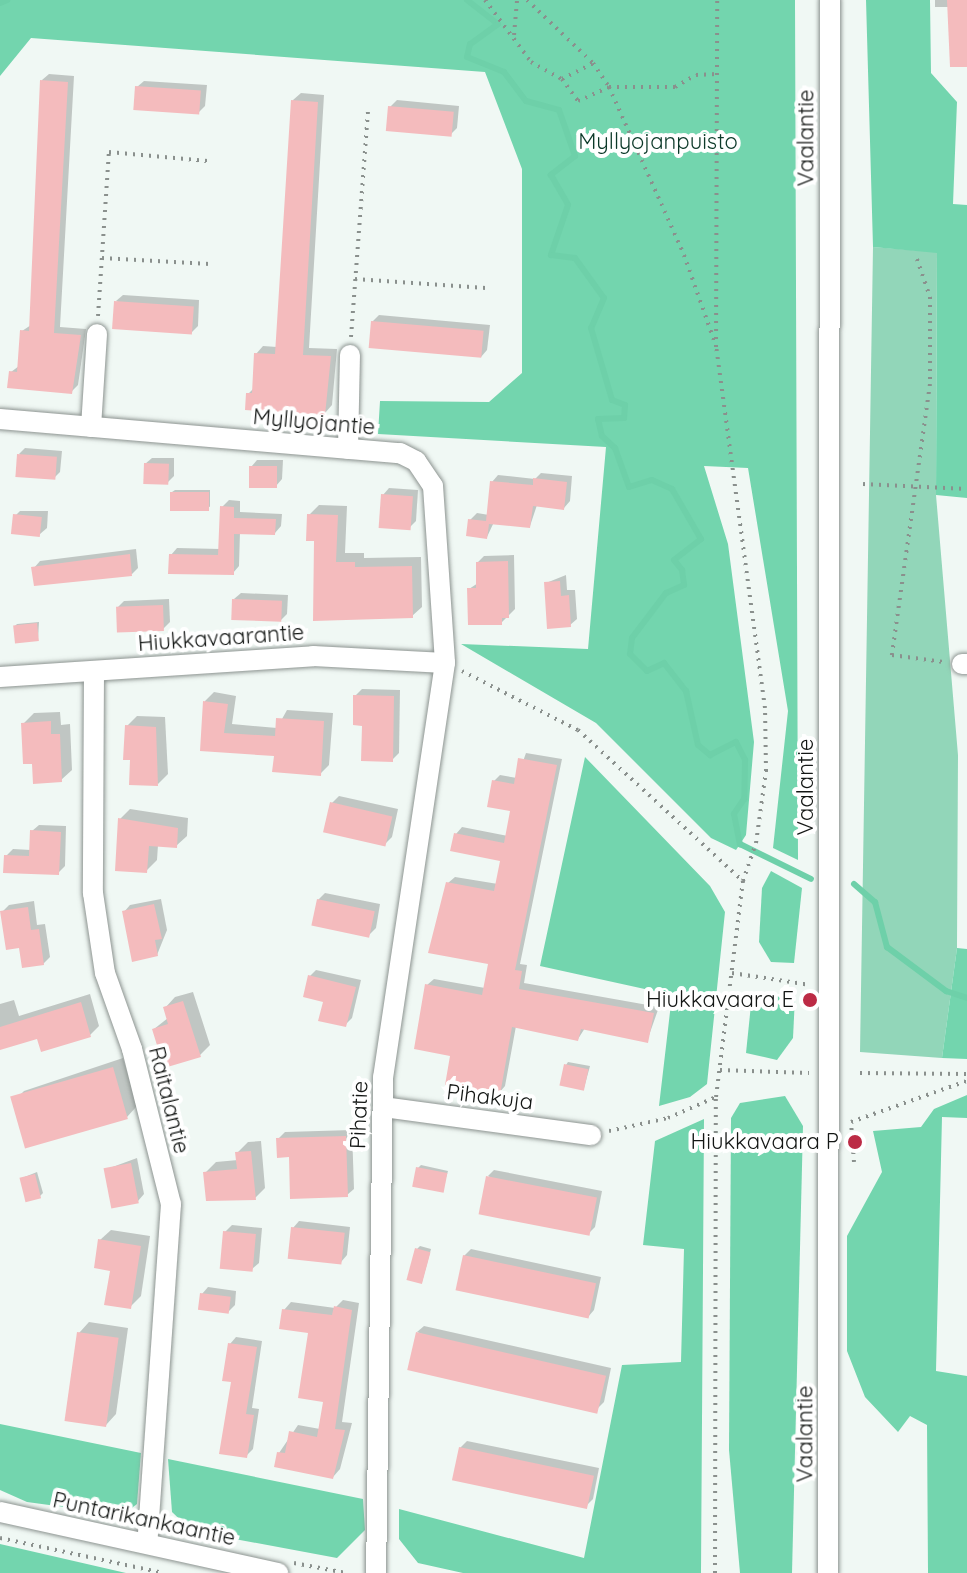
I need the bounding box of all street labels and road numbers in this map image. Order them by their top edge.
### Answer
street label: Vaalantie [793,90,819,186]
street label: Myllyojantie [252,404,376,440]
street label: Hiukkavaarantie [137,619,305,657]
street label: Vaalantie [793,739,819,835]
street label: Raitalantie [143,1044,195,1156]
street label: Pihakuja [445,1079,535,1115]
street label: Pihatie [345,1080,373,1150]
street label: Vaalantie [792,1386,818,1482]
street label: Puntarikankaantie [50,1487,238,1551]

